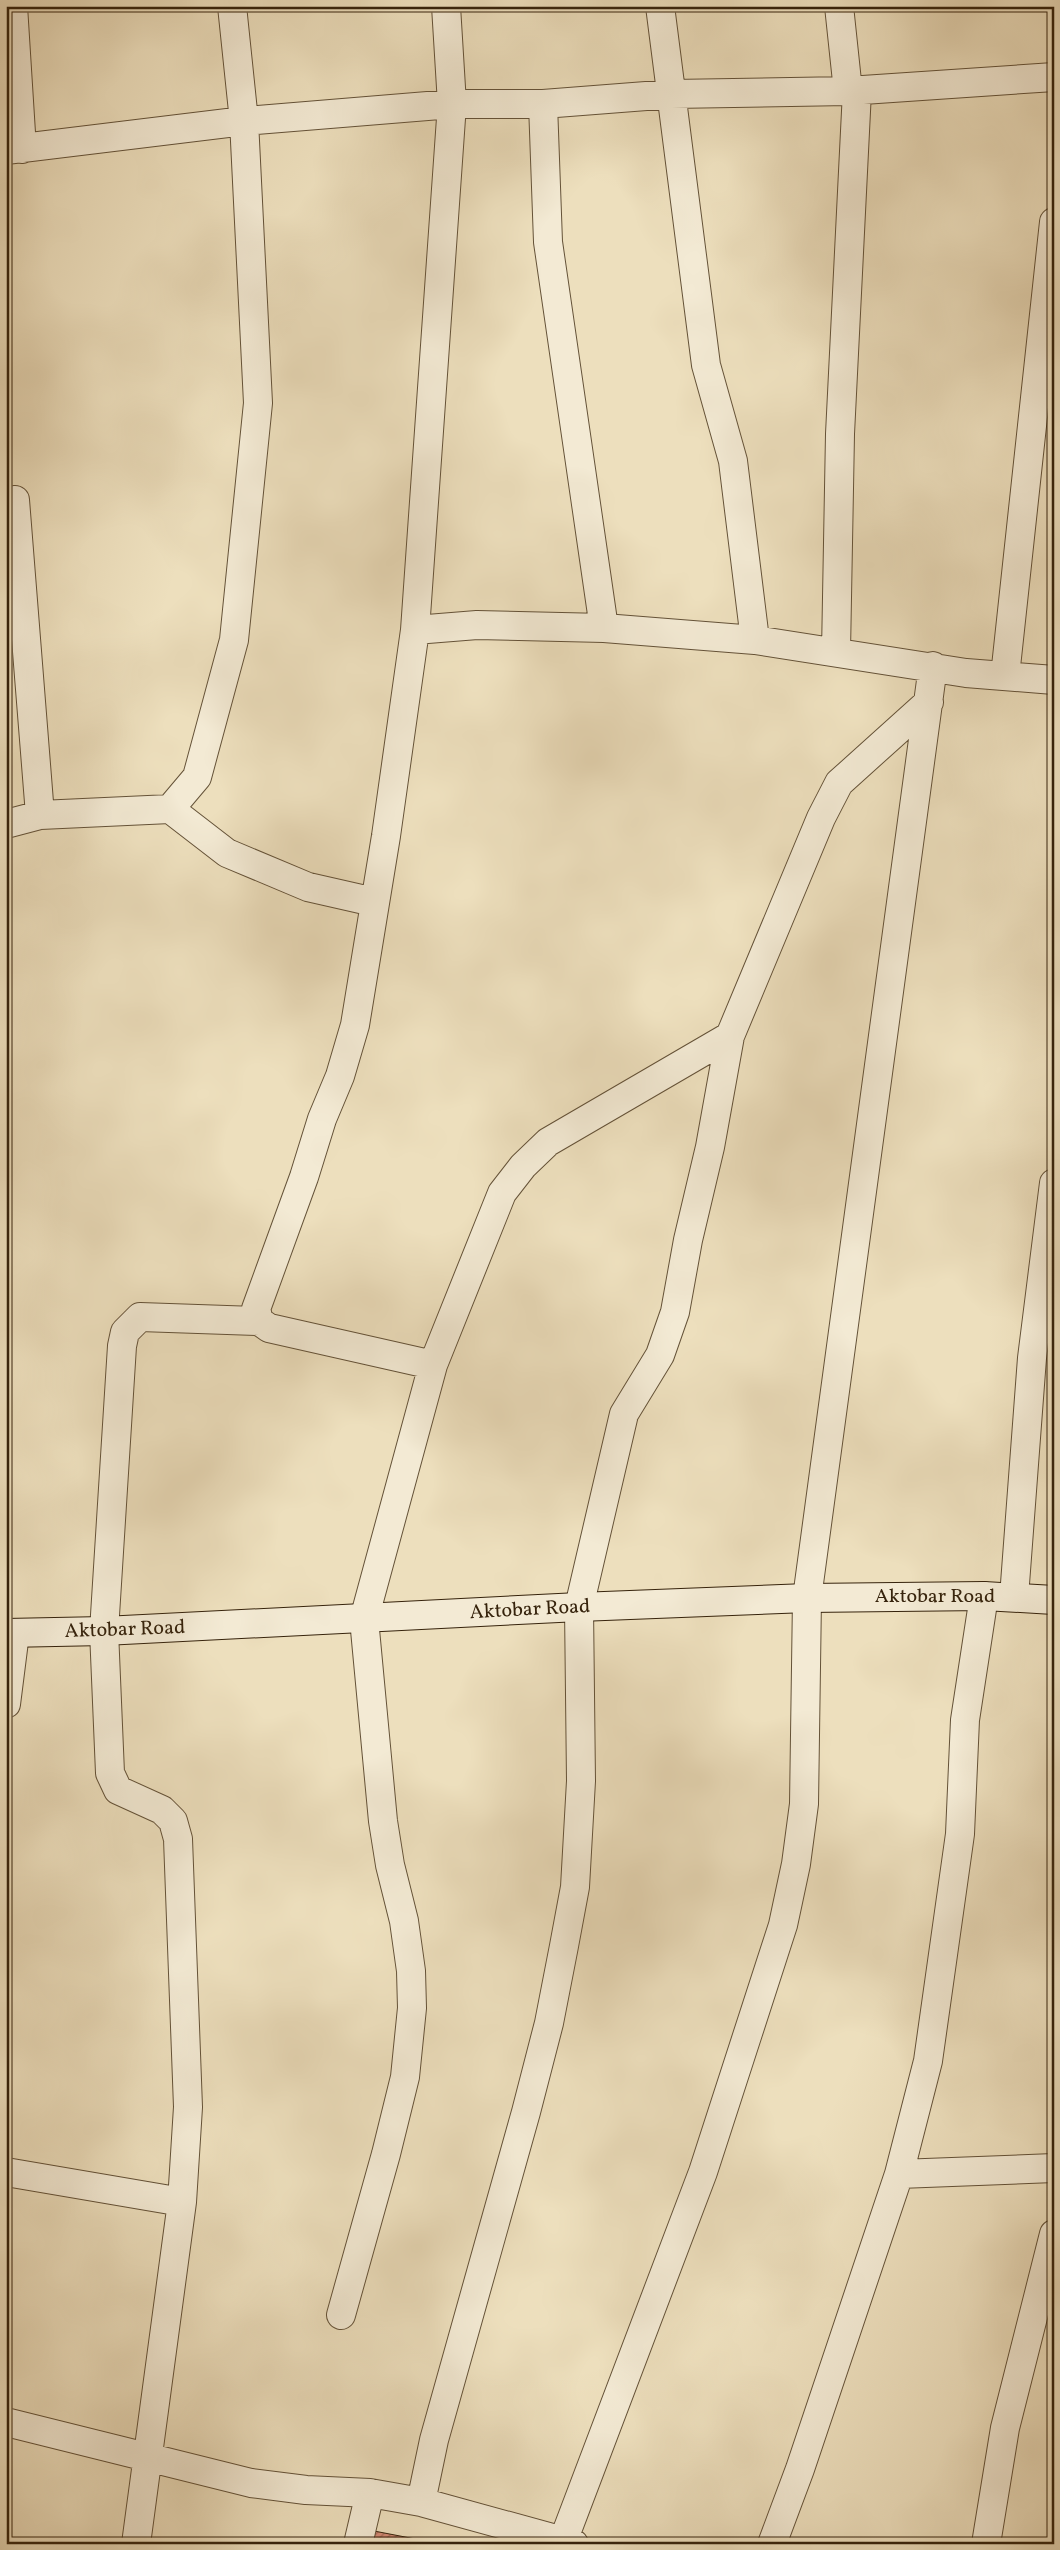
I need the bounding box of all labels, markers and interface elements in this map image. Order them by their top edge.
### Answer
street label: Aktobar Road [875,1583,995,1611]
street label: Aktobar Road [469,1593,591,1627]
street label: Aktobar Road [64,1614,186,1646]

